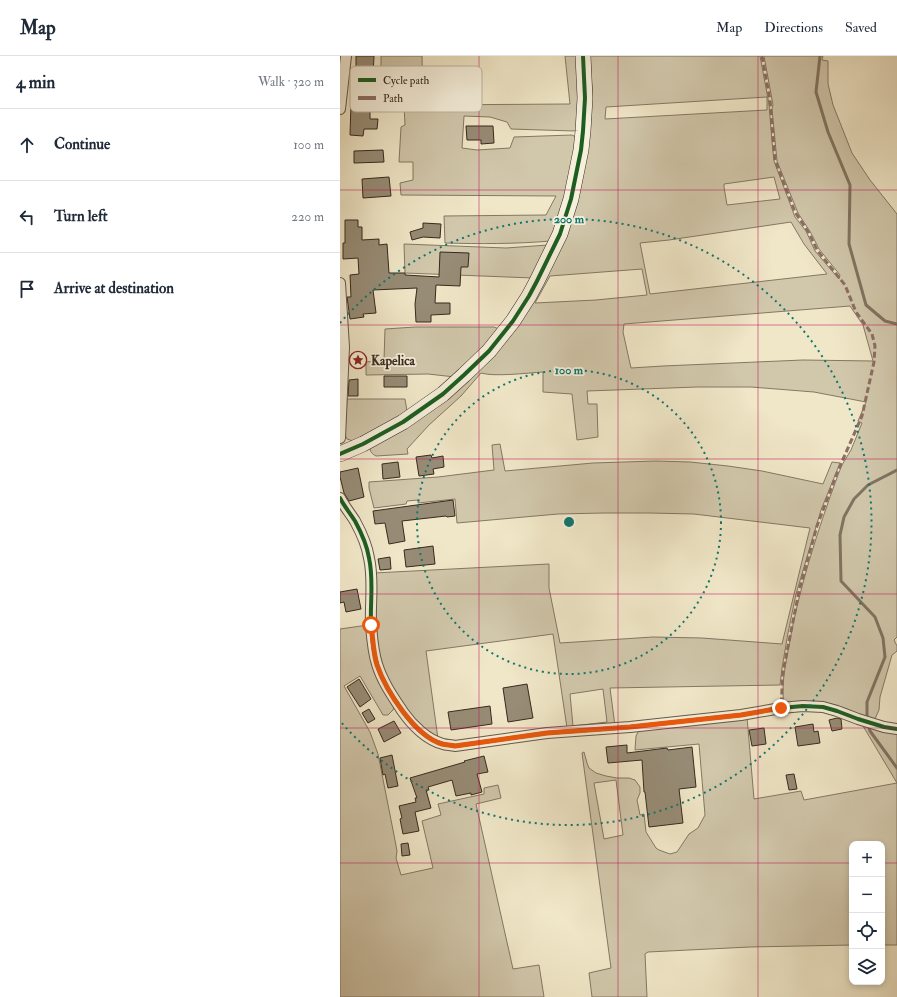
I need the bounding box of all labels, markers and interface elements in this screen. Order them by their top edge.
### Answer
text: Map [20,16,56,40]
text: Map [716,19,742,36]
text: Directions [764,19,823,36]
text: Saved [845,19,877,36]
legend [350,66,482,112]
text: 4 min [16,72,55,93]
text: Walk · 320 m [258,74,324,90]
text: Cycle path [383,74,429,88]
text: Path [383,92,403,105]
icon: ahead [16,134,38,156]
text: Continue [54,135,110,154]
text: 100 m [293,137,324,153]
icon: left [16,206,38,228]
text: Turn left [54,207,108,226]
text: 220 m [291,209,324,225]
text: 200 m [554,212,585,227]
icon: arrive [16,278,38,300]
text: Arrive at destination [54,279,174,298]
place icon: Kapelica [348,350,368,370]
place label: Kapelica [371,353,415,370]
text: 100 m [555,363,584,378]
centre of rings [562,515,576,529]
route start [362,616,380,634]
route end [772,699,790,717]
map controls [849,841,885,985]
button: + [849,841,885,877]
button: − [849,877,885,913]
button: locate [849,913,885,949]
button: layers [849,949,885,985]

